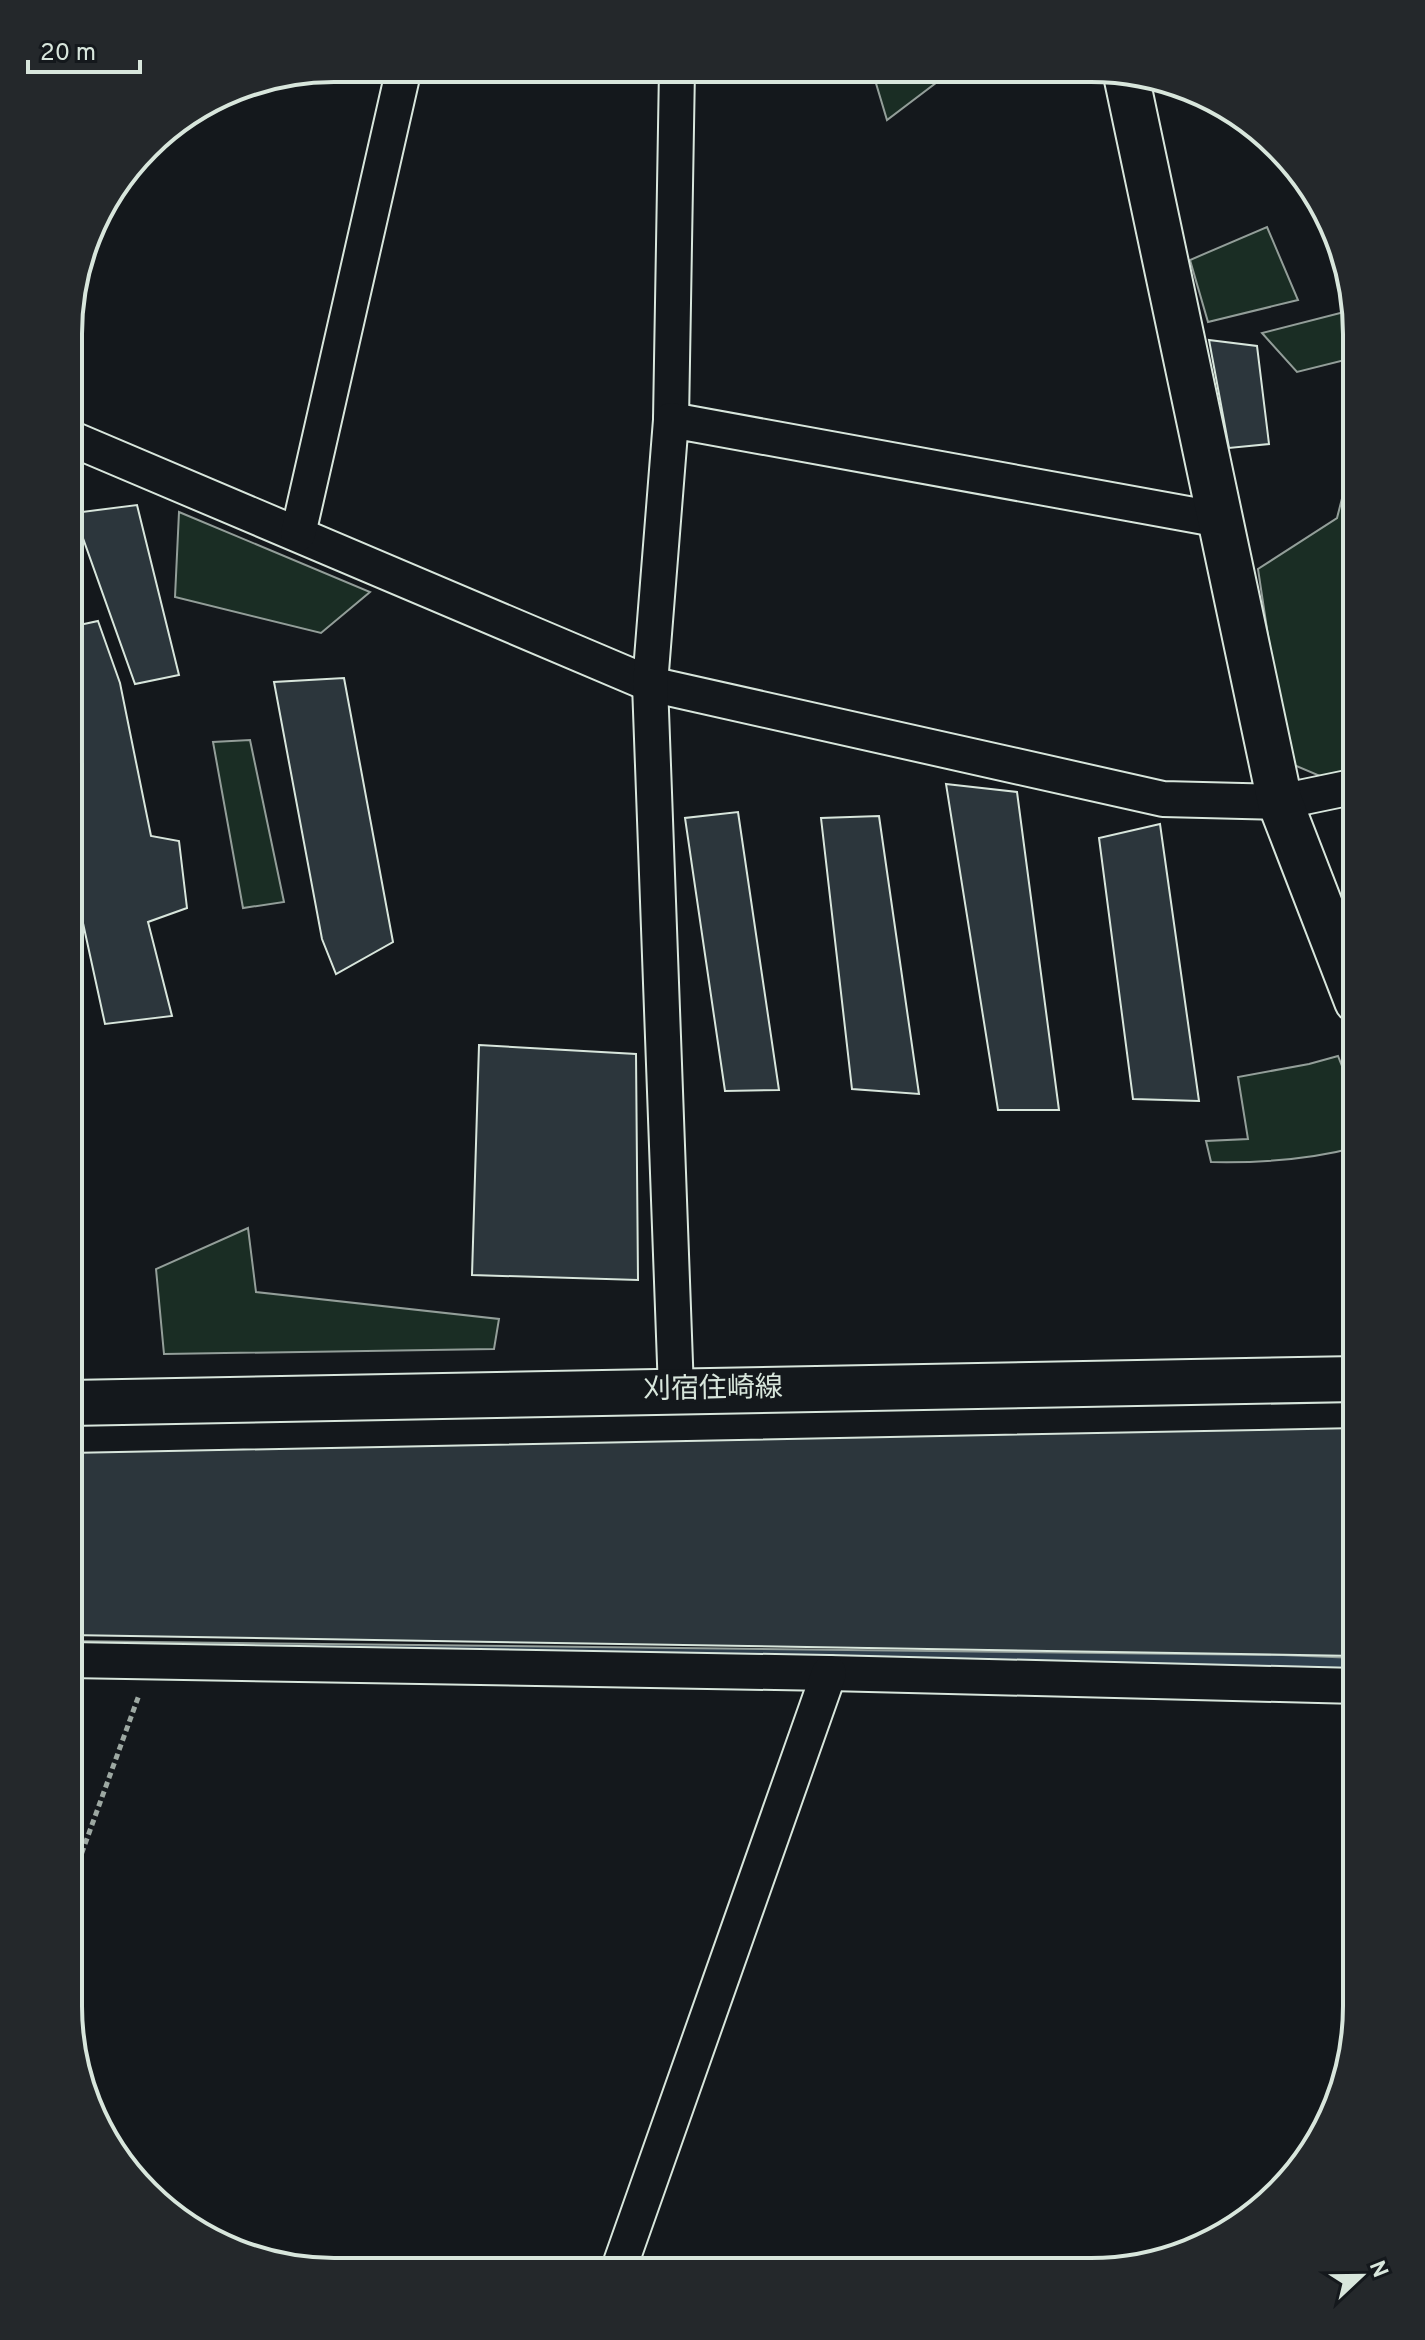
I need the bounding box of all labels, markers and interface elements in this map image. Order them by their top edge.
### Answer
scale bar [28,24,140,74]
text: 20 m [40,39,96,69]
street label: 刈宿住崎線 [643,1371,783,1409]
north arrow [1321,2236,1401,2316]
text: N [1362,2257,1393,2282]

